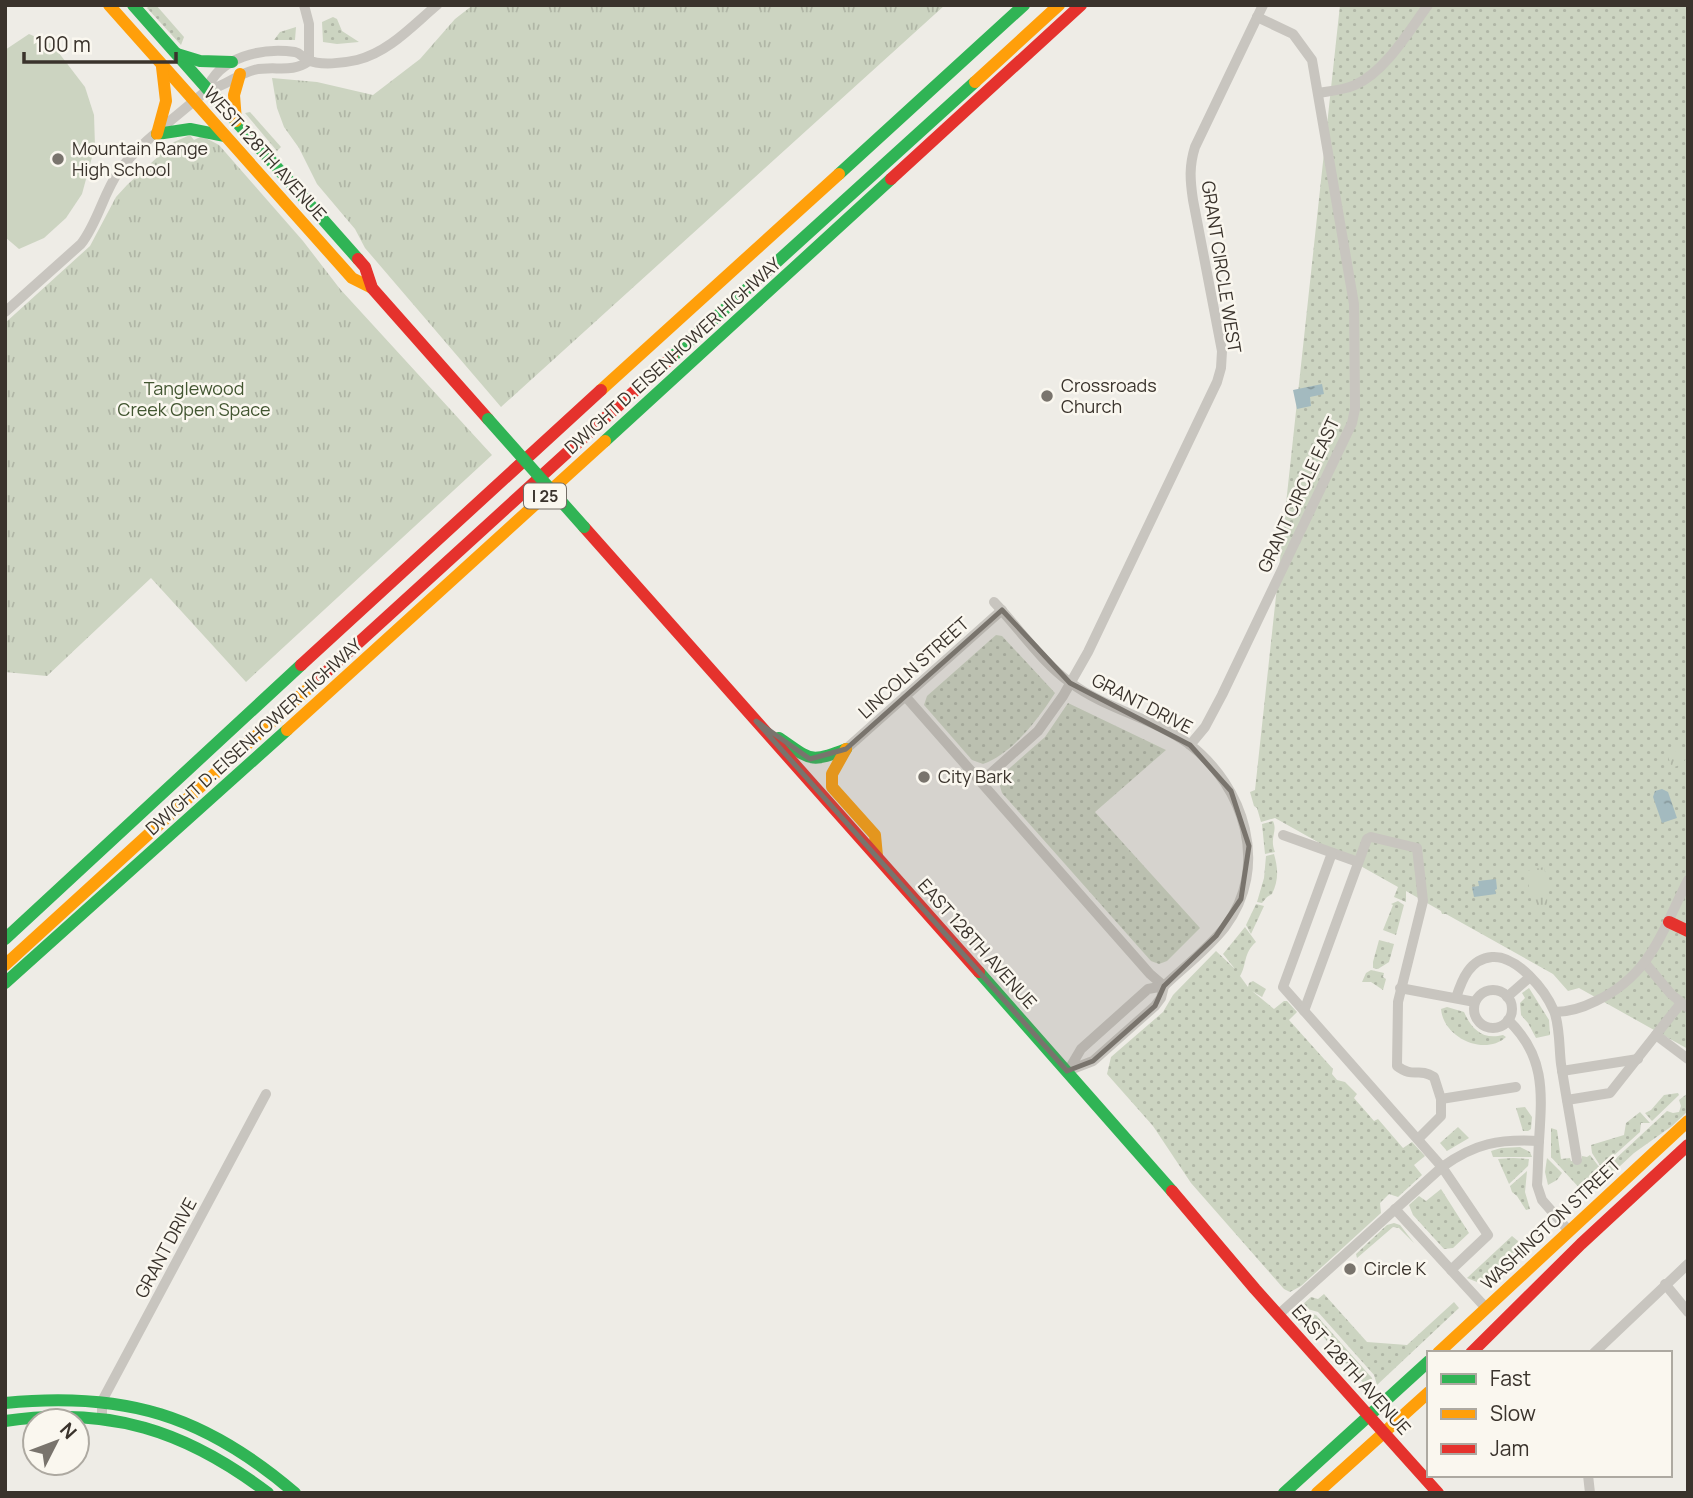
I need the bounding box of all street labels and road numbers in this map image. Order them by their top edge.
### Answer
street label: WEST 128TH AVENUE [199,81,332,225]
street label: GRANT CIRCLE WEST [1197,179,1248,355]
street label: DWIGHT D. EISENHOWER HIGHWAY [559,251,786,459]
street label: GRANT CIRCLE EAST [1252,413,1345,576]
road number: I 25 [524,484,566,509]
street label: LINCOLN STREET [853,611,974,723]
street label: DWIGHT D. EISENHOWER HIGHWAY [140,632,367,840]
street label: GRANT DRIVE [1088,667,1197,739]
street label: EAST 128TH AVENUE [913,873,1043,1013]
street label: WASHINGTON STREET [1475,1152,1626,1294]
street label: GRANT DRIVE [129,1193,202,1302]
street label: EAST 128TH AVENUE [1287,1299,1417,1439]

